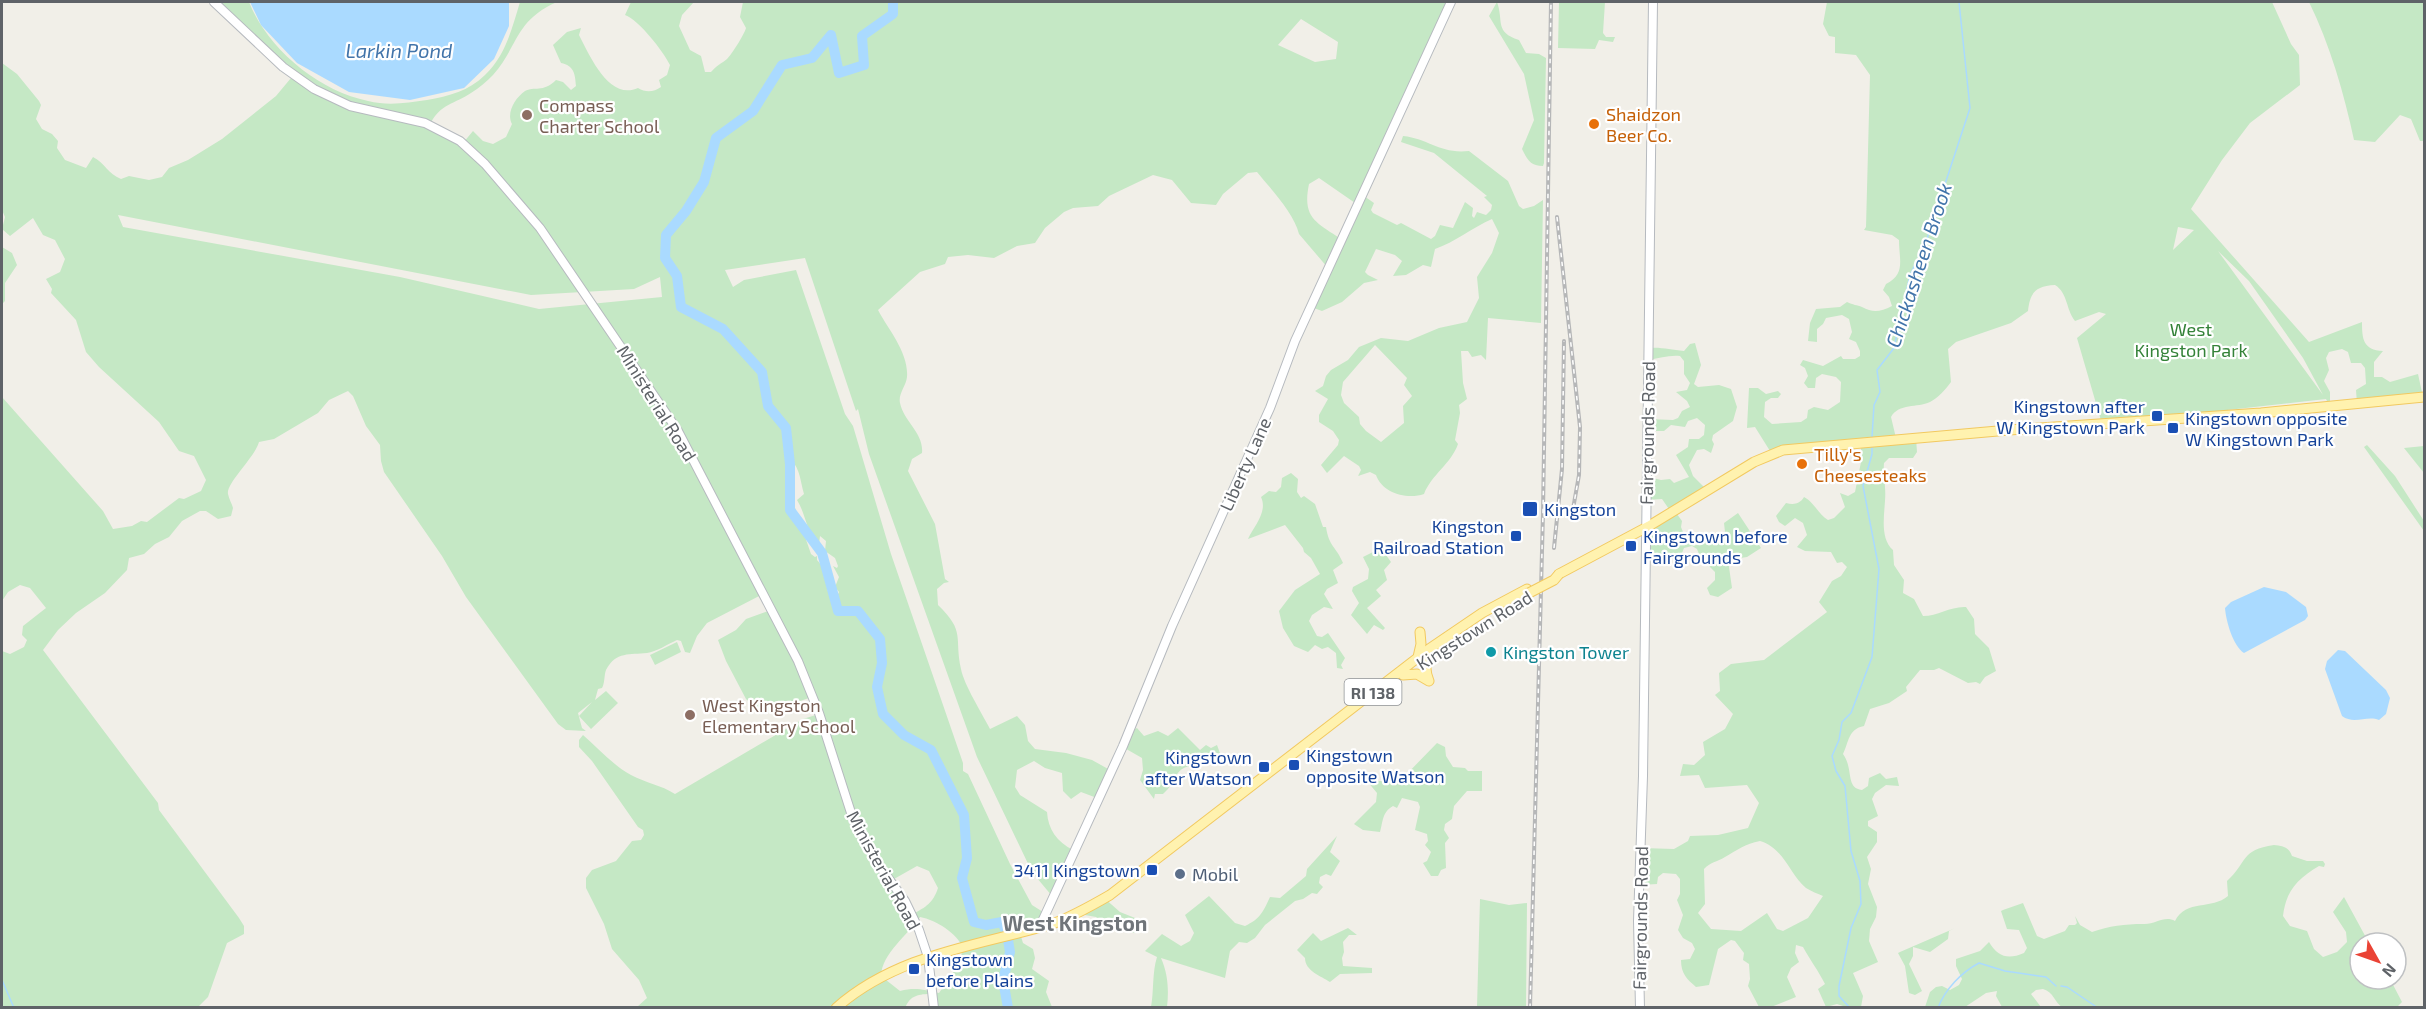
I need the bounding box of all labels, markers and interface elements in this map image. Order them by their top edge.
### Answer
water label: Larkin Pond [346,38,453,62]
place label: Compass Charter School [539,94,660,137]
place label: Shaidzon Beer Co. [1606,103,1681,146]
marker: Compass Charter School [520,108,534,122]
marker: Shaidzon Beer Co. [1587,117,1601,131]
water label: Chickasheen Brook [1880,180,1956,350]
park label: West Kingston Park [2134,318,2248,361]
street label: Ministerial Road [612,341,702,465]
street label: Fairgrounds Road [1635,361,1659,505]
place label: Kingstown after W Kingstown Park [1996,395,2145,438]
place label: Kingstown opposite W Kingstown Park [2185,407,2348,450]
marker: Kingstown after W Kingstown Park [2150,409,2164,423]
street label: Liberty Lane [1215,414,1275,514]
marker: Kingstown opposite W Kingstown Park [2166,421,2180,435]
place label: Tilly's Cheesesteaks [1814,443,1927,486]
marker: Tilly's Cheesesteaks [1795,457,1809,471]
place label: Kingston [1544,498,1616,520]
marker: Kingston [1521,500,1539,518]
place label: Kingston Railroad Station [1373,515,1504,558]
place label: Kingstown before Fairgrounds [1643,525,1788,568]
marker: Kingston Railroad Station [1509,529,1523,543]
marker: Kingstown before Fairgrounds [1624,539,1638,553]
street label: Kingstown Road [1412,586,1536,674]
place label: Kingston Tower [1503,641,1629,663]
marker: Kingston Tower [1484,645,1498,659]
road number: RI 138 [1344,679,1402,705]
place label: West Kingston Elementary School [702,694,856,737]
marker: West Kingston Elementary School [683,708,697,722]
place label: Kingstown opposite Watson [1306,744,1445,787]
place label: Kingstown after Watson [1145,746,1252,789]
marker: Kingstown opposite Watson [1287,758,1301,772]
marker: Kingstown after Watson [1257,760,1271,774]
street label: Ministerial Road [842,807,926,933]
street label: Fairgrounds Road [1628,846,1652,990]
place label: 3411 Kingstown [1014,859,1140,881]
marker: 3411 Kingstown [1145,863,1159,877]
place label: Mobil [1192,863,1239,885]
marker: Mobil [1173,867,1187,881]
district label: West Kingston [1003,910,1148,935]
north arrow [2348,931,2408,991]
place label: Kingstown before Plains [926,948,1033,991]
text: N [2379,960,2401,981]
marker: Kingstown before Plains [907,962,921,976]

